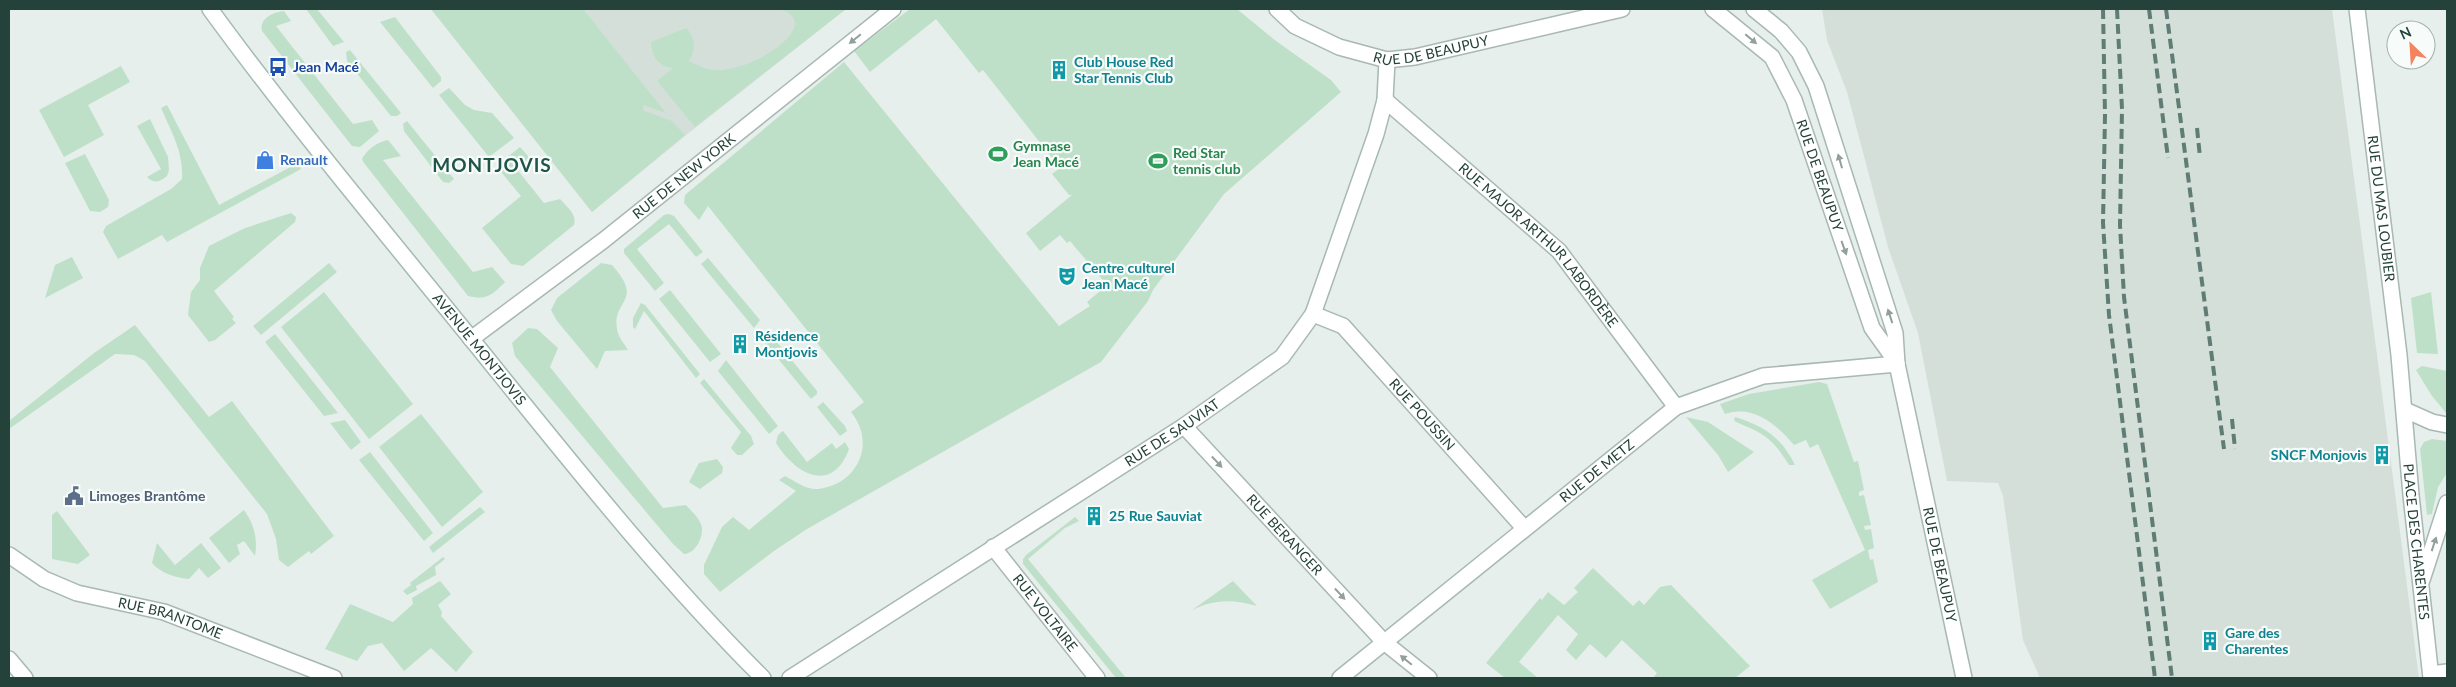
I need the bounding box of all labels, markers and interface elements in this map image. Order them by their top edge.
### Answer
north arrow [2386,20,2436,70]
text: N [2397,23,2414,43]
street label: RUE DE BEAUPUY [1372,31,1490,69]
one-way arrow [1744,33,1757,44]
one-way arrow [849,34,862,45]
place label: Club House Red Star Tennis Club [1074,53,1174,86]
bus stop icon: Jean Macé [267,56,289,78]
place label: Jean Macé [293,58,359,75]
building icon: Club House Red Star Tennis Club [1048,59,1070,81]
street label: RUE DE BEAUPUY [1793,117,1847,234]
street label: RUE DE NEW YORK [629,129,739,222]
street label: RUE DU MAS LOUBIER [2364,134,2399,283]
place label: Gymnase Jean Macé [1013,137,1079,170]
sports icon: Gymnase Jean Macé [987,143,1009,165]
place label: Red Star tennis club [1173,144,1241,177]
shop icon: Renault [254,149,276,171]
sports icon: Red Star tennis club [1147,150,1169,172]
place label: Renault [280,151,328,168]
district label: MONTJOVIS [432,153,552,176]
one-way arrow [1836,153,1844,168]
street label: RUE MAJOR ARTHUR LABORDÈRE [1456,159,1622,330]
one-way arrow [1840,241,1848,256]
place label: Centre culturel Jean Macé [1082,259,1175,292]
theatre icon: Centre culturel Jean Macé [1056,265,1078,287]
street label: AVENUE MONTJOVIS [429,289,530,408]
one-way arrow [1885,308,1893,323]
place label: Résidence Montjovis [755,327,819,360]
building icon: Résidence Montjovis [729,333,751,355]
street label: RUE POUSSIN [1386,375,1459,453]
street label: RUE DE SAUVIAT [1121,394,1223,470]
street label: RUE DE METZ [1556,435,1637,506]
building icon: SNCF Monjovis [2371,444,2393,466]
place label: SNCF Monjovis [2271,446,2367,463]
one-way arrow [1211,455,1223,467]
street label: PLACE DES CHARENTES [2400,463,2434,621]
public building icon: Limoges Brantôme [63,485,85,507]
place label: Limoges Brantôme [89,487,206,504]
street label: RUE BERANGER [1243,490,1327,578]
building icon: 25 Rue Sauviat [1083,505,1105,527]
street label: RUE DE BEAUPUY [1920,505,1961,624]
place label: 25 Rue Sauviat [1109,507,1203,524]
one-way arrow [2431,536,2438,551]
street label: RUE VOLTAIRE [1010,570,1082,655]
one-way arrow [1334,587,1346,599]
street label: RUE BRANTOME [117,593,225,642]
place label: Gare des Charentes [2225,624,2288,657]
building icon: Gare des Charentes [2199,630,2221,652]
one-way arrow [1400,655,1413,666]

